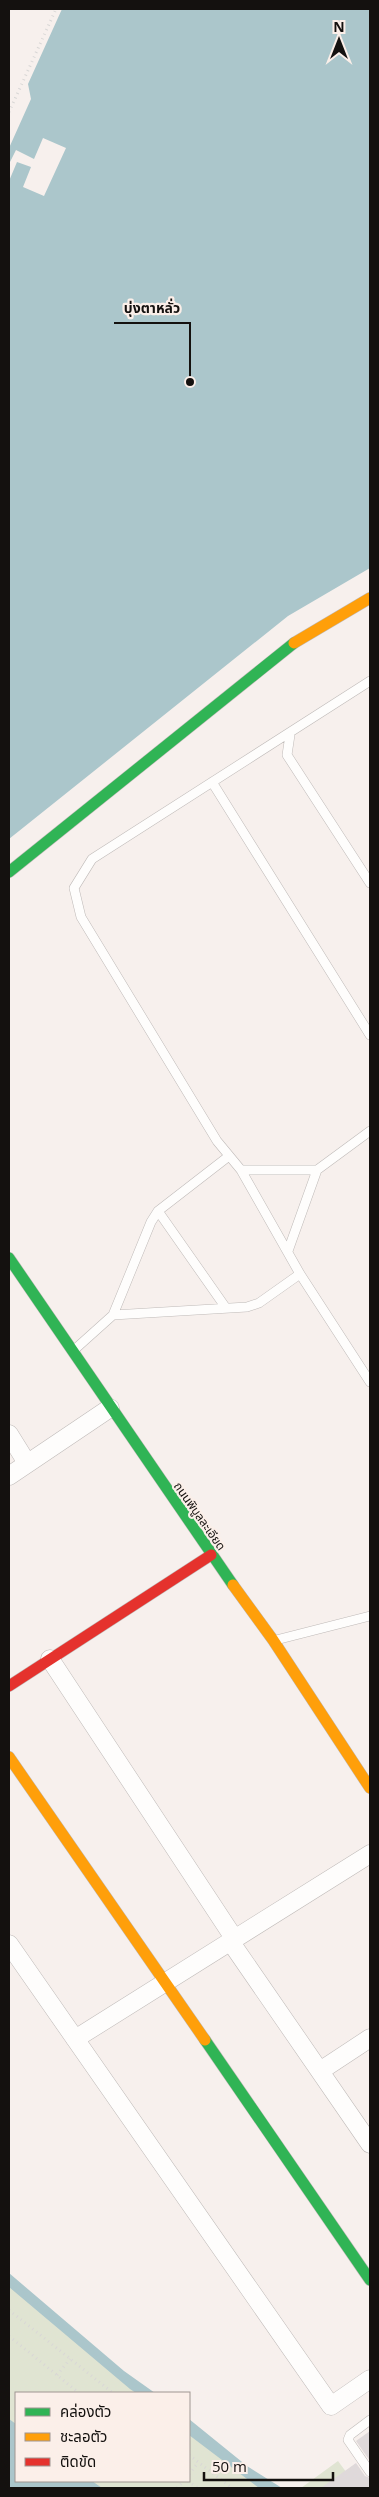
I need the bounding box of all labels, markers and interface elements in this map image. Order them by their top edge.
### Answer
north arrow [314,15,364,65]
text: N [333,17,345,36]
callout: บุ่งตาหลั่ว [114,294,190,323]
text: บุ่งตาหลั่ว [124,298,180,317]
street label: ถนนพิบูลละเอียด [170,1478,230,1554]
legend [15,2392,190,2482]
text: คล่องตัว [60,2401,111,2421]
text: ชะลอตัว [60,2426,107,2446]
scale bar [204,2450,333,2482]
text: ติดขัด [60,2451,96,2471]
text: 50 m [212,2456,247,2476]

